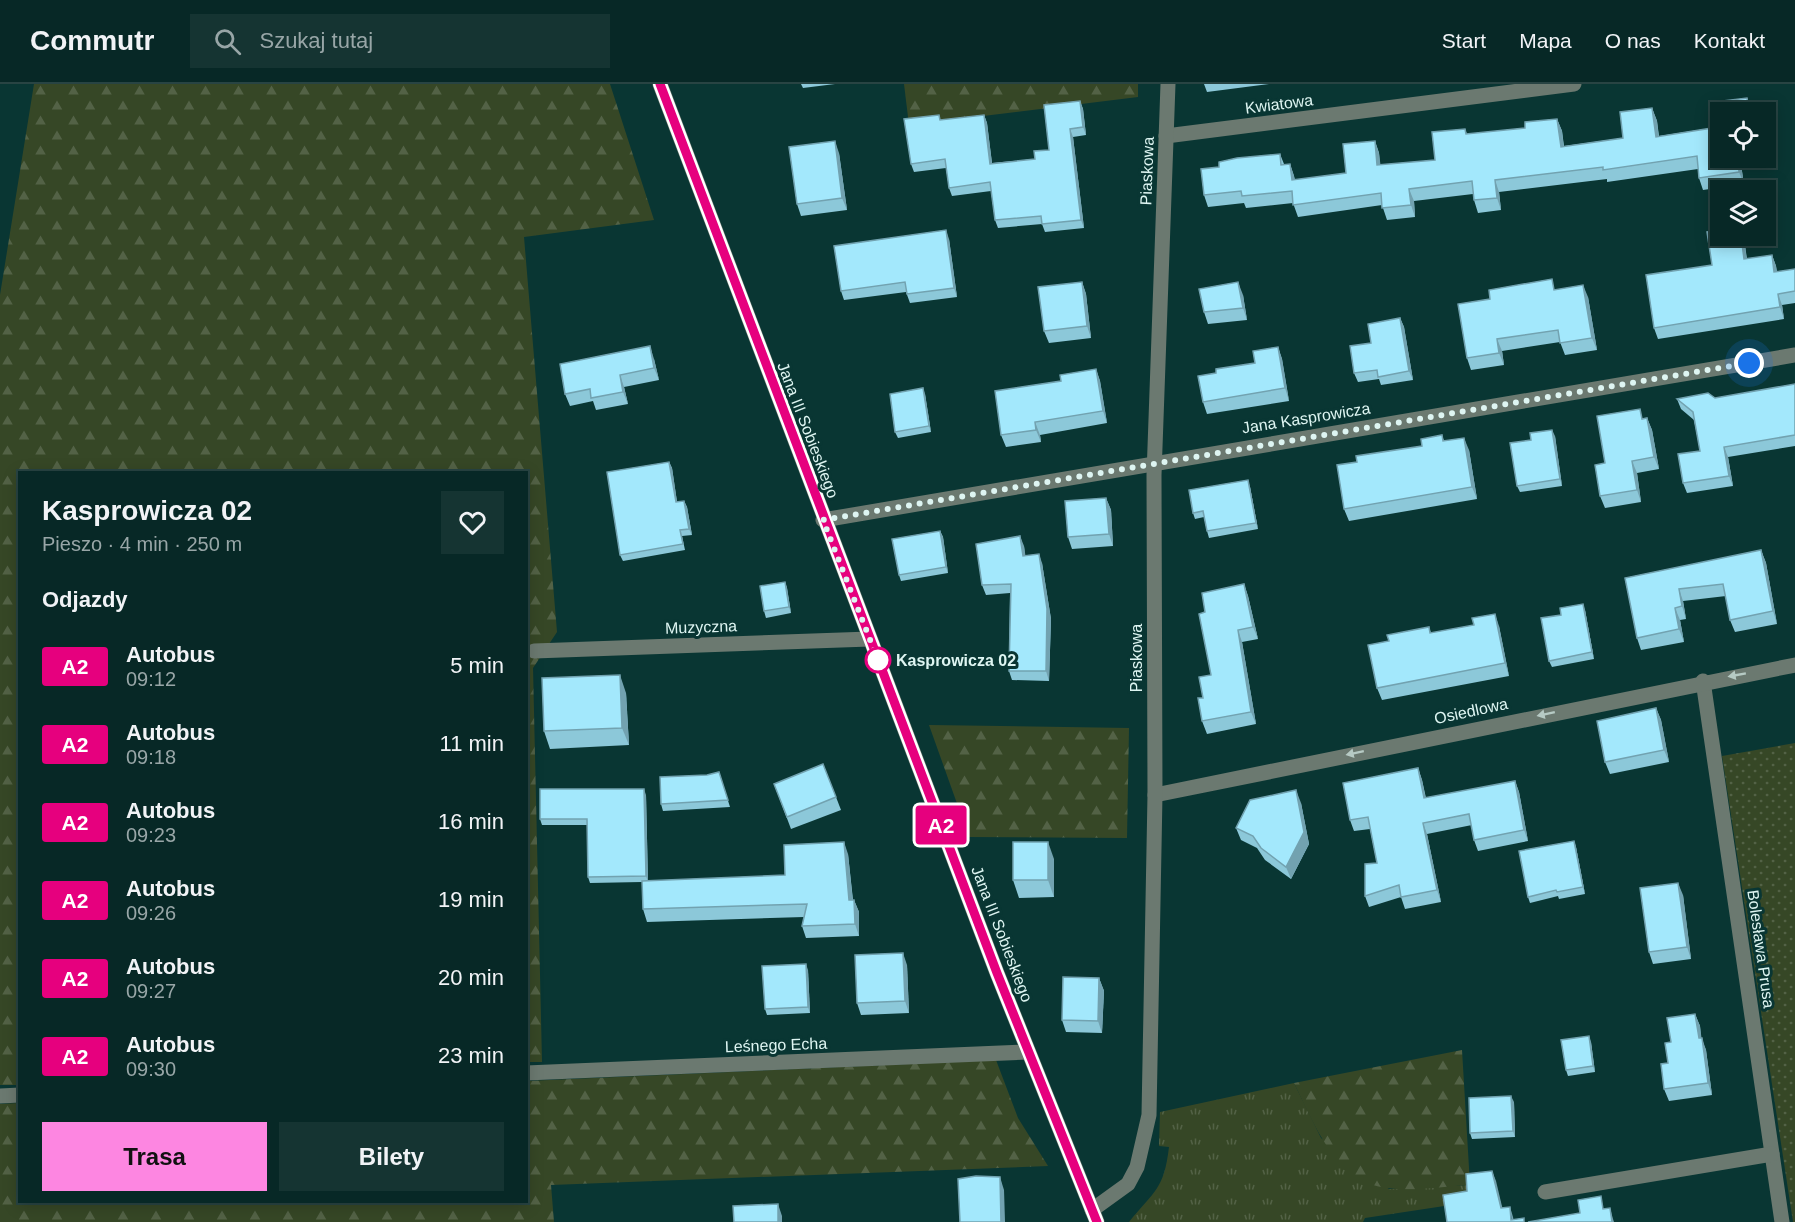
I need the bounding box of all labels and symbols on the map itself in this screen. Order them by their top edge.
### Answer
street label: Kwiatowa [1244,91,1314,117]
street label: Piaskowa [1137,136,1157,206]
your location [1734,348,1764,378]
street label: Jana III Sobieskiego [774,360,842,500]
street label: Jana Kasprowicza [1241,399,1372,437]
street label: Muzyczna [665,617,737,637]
street label: Piaskowa [1128,624,1145,692]
marker: Kasprowicza 02 [865,647,891,673]
place label: Kasprowicza 02 [896,652,1016,669]
one-way arrow [1728,671,1747,680]
street label: Osiedlowa [1433,695,1509,727]
one-way arrow [1537,710,1556,719]
one-way arrow [1346,749,1365,758]
line badge: A2 [914,806,968,844]
street label: Jana III Sobieskiego [968,864,1036,1004]
street label: Bolesława Prusa [1744,889,1778,1009]
street label: Leśnego Echa [725,1035,828,1055]

